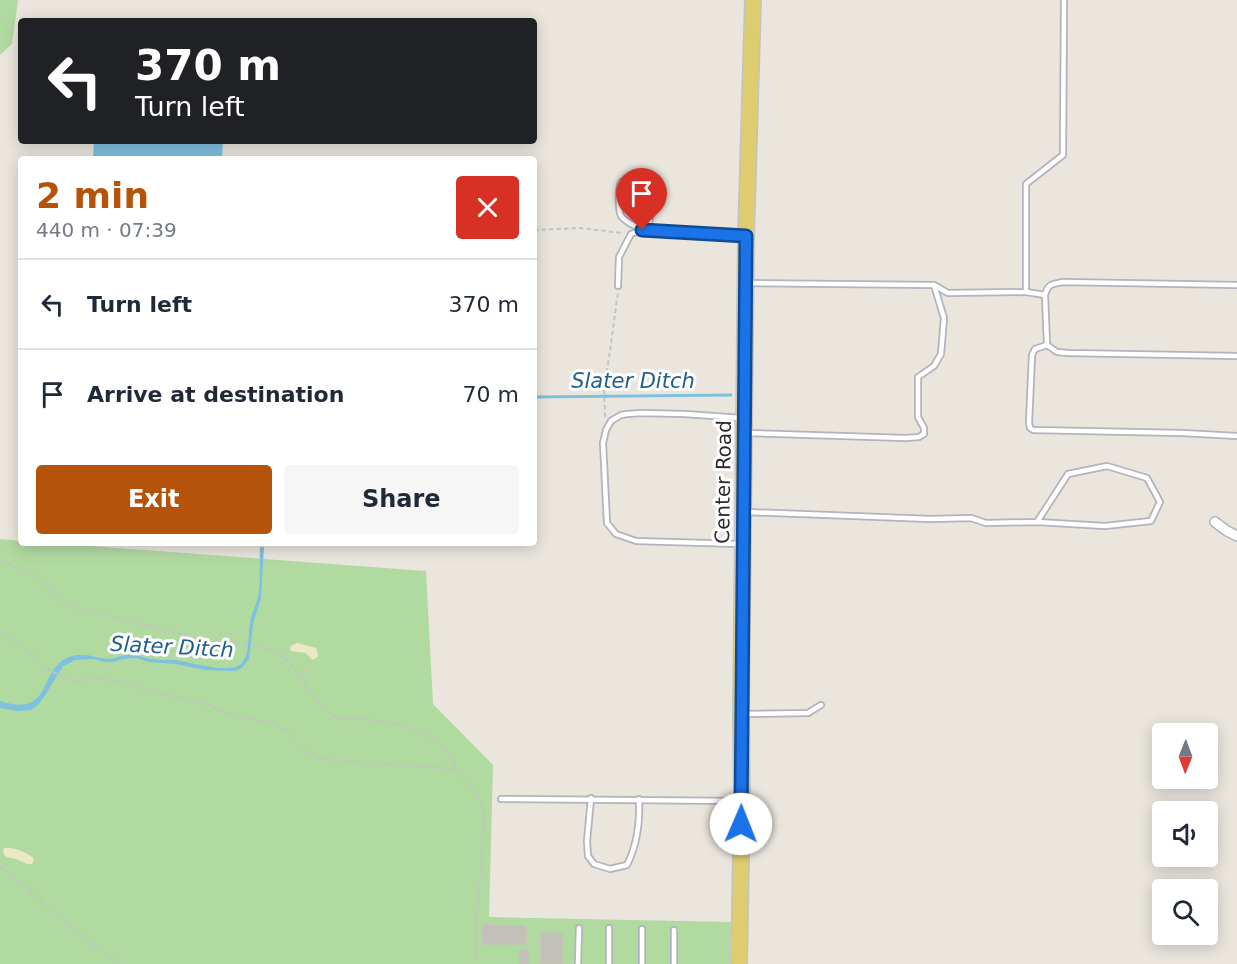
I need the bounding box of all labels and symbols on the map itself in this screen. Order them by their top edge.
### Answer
pin [616,168,667,230]
water label: Slater Ditch [571,369,695,393]
street label: Center Road [710,420,736,544]
water label: Slater Ditch [110,632,234,662]
north arrow [1152,723,1218,789]
position arrow [709,792,773,856]

